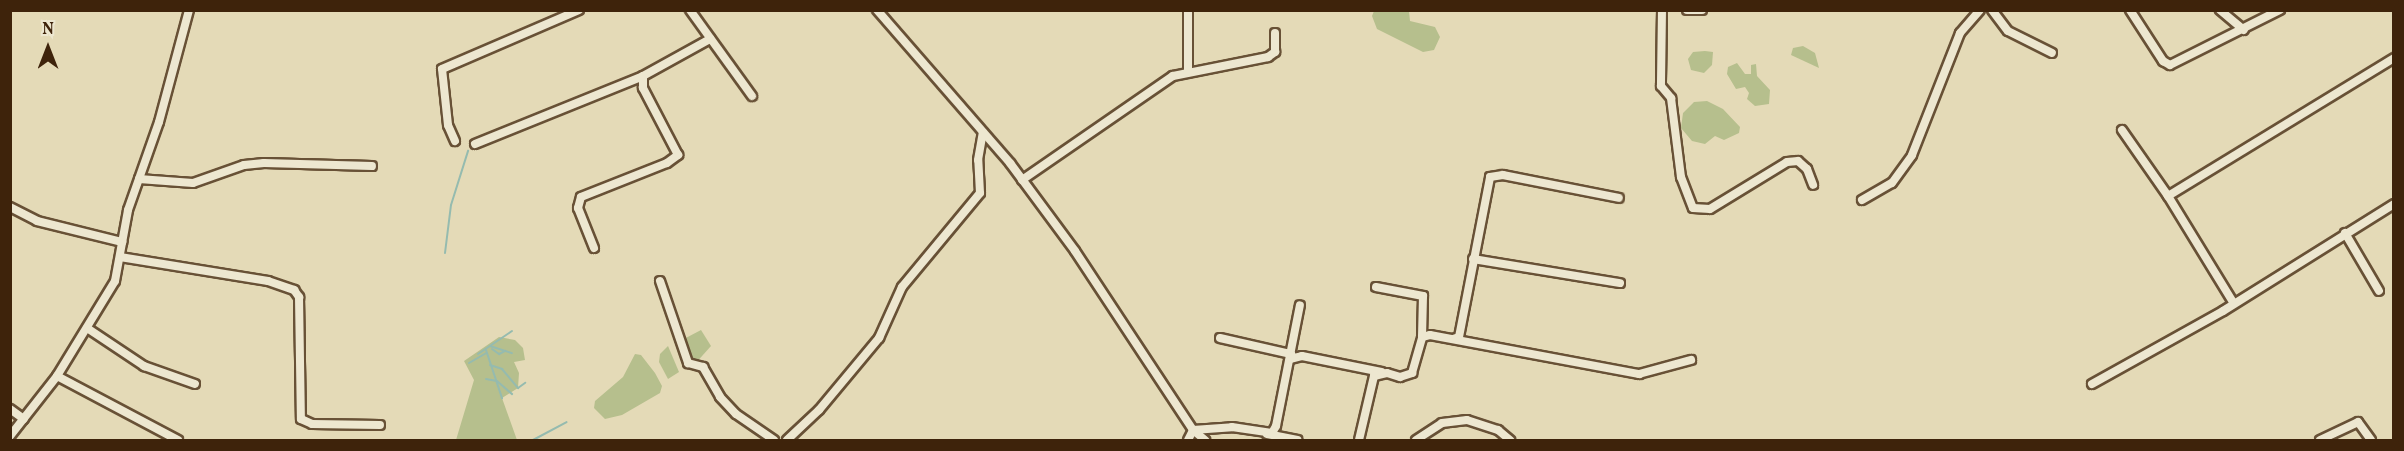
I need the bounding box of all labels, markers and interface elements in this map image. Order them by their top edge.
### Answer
north arrow [18,18,78,78]
text: N [42,19,54,41]

